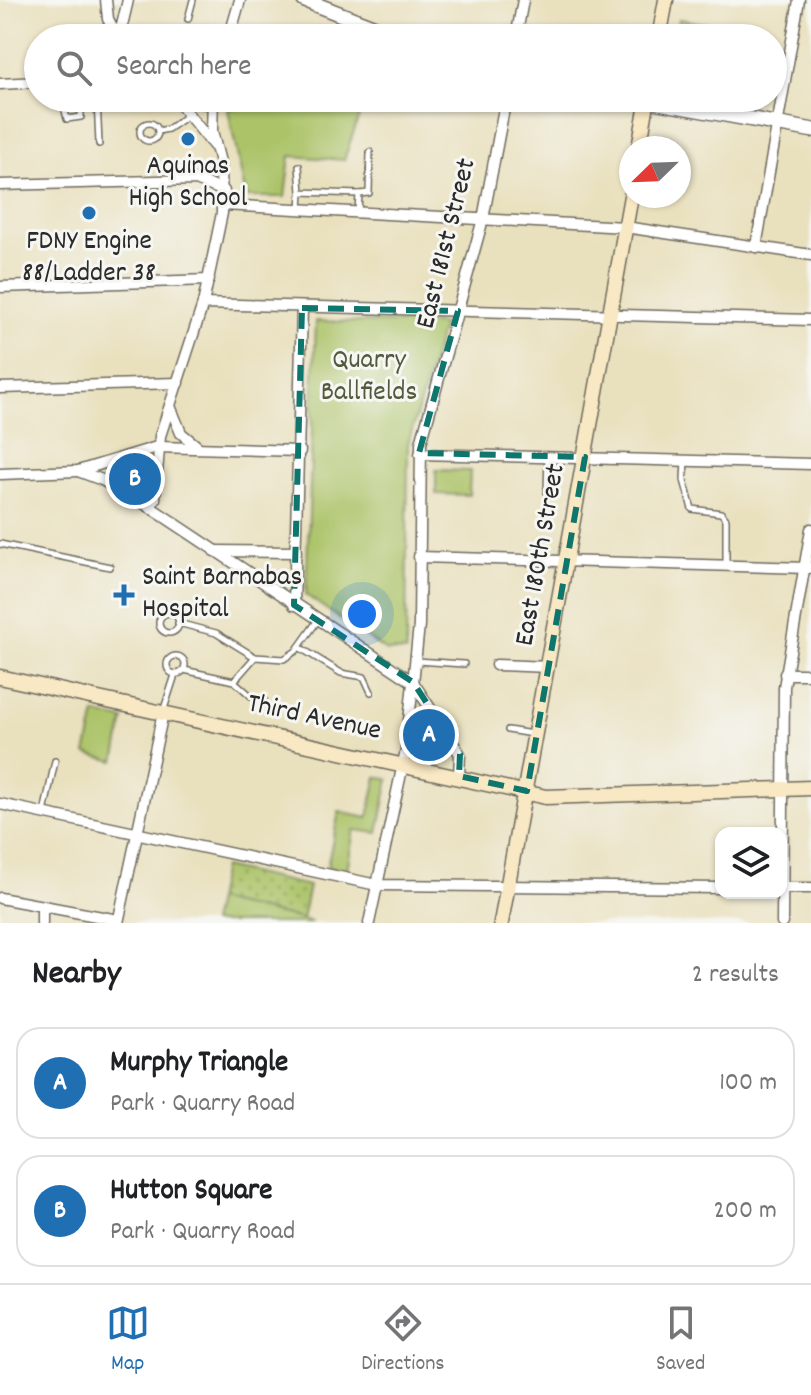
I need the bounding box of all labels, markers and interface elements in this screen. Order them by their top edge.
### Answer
search box [24,24,787,112]
icon: search [52,46,96,90]
text: Search here [116,47,252,90]
marker: Aquinas High School [179,130,197,148]
north arrow [619,136,691,208]
place label: Aquinas High School [129,148,248,220]
street label: East 181st Street [407,155,489,333]
marker: FDNY Engine 88/Ladder 38 [80,204,98,222]
place label: FDNY Engine 88/Ladder 38 [22,223,156,295]
park label: Quarry Ballfields [321,342,417,414]
pin: B [109,449,161,509]
street label: East 180th Street [506,461,578,649]
place label: Saint Barnabas Hospital [142,559,302,631]
marker: Saint Barnabas Hospital [113,584,135,606]
your location [342,594,382,634]
street label: Third Avenue [243,685,385,753]
pin: A [403,705,455,765]
map controls [715,827,787,899]
button: layers [715,827,787,899]
text: Nearby [32,951,121,1000]
text: 2 results [692,957,779,994]
text: Murphy Triangle [110,1043,288,1086]
text: A [53,1065,67,1102]
text: 100 m [719,1065,777,1102]
text: Park · Quarry Road [110,1086,295,1123]
text: Hutton Square [110,1171,272,1214]
text: B [54,1193,66,1230]
text: 200 m [713,1193,777,1230]
text: Park · Quarry Road [110,1214,295,1251]
tab: Map [106,1301,150,1380]
tab: Directions [361,1301,445,1380]
tab: Saved [656,1301,705,1380]

